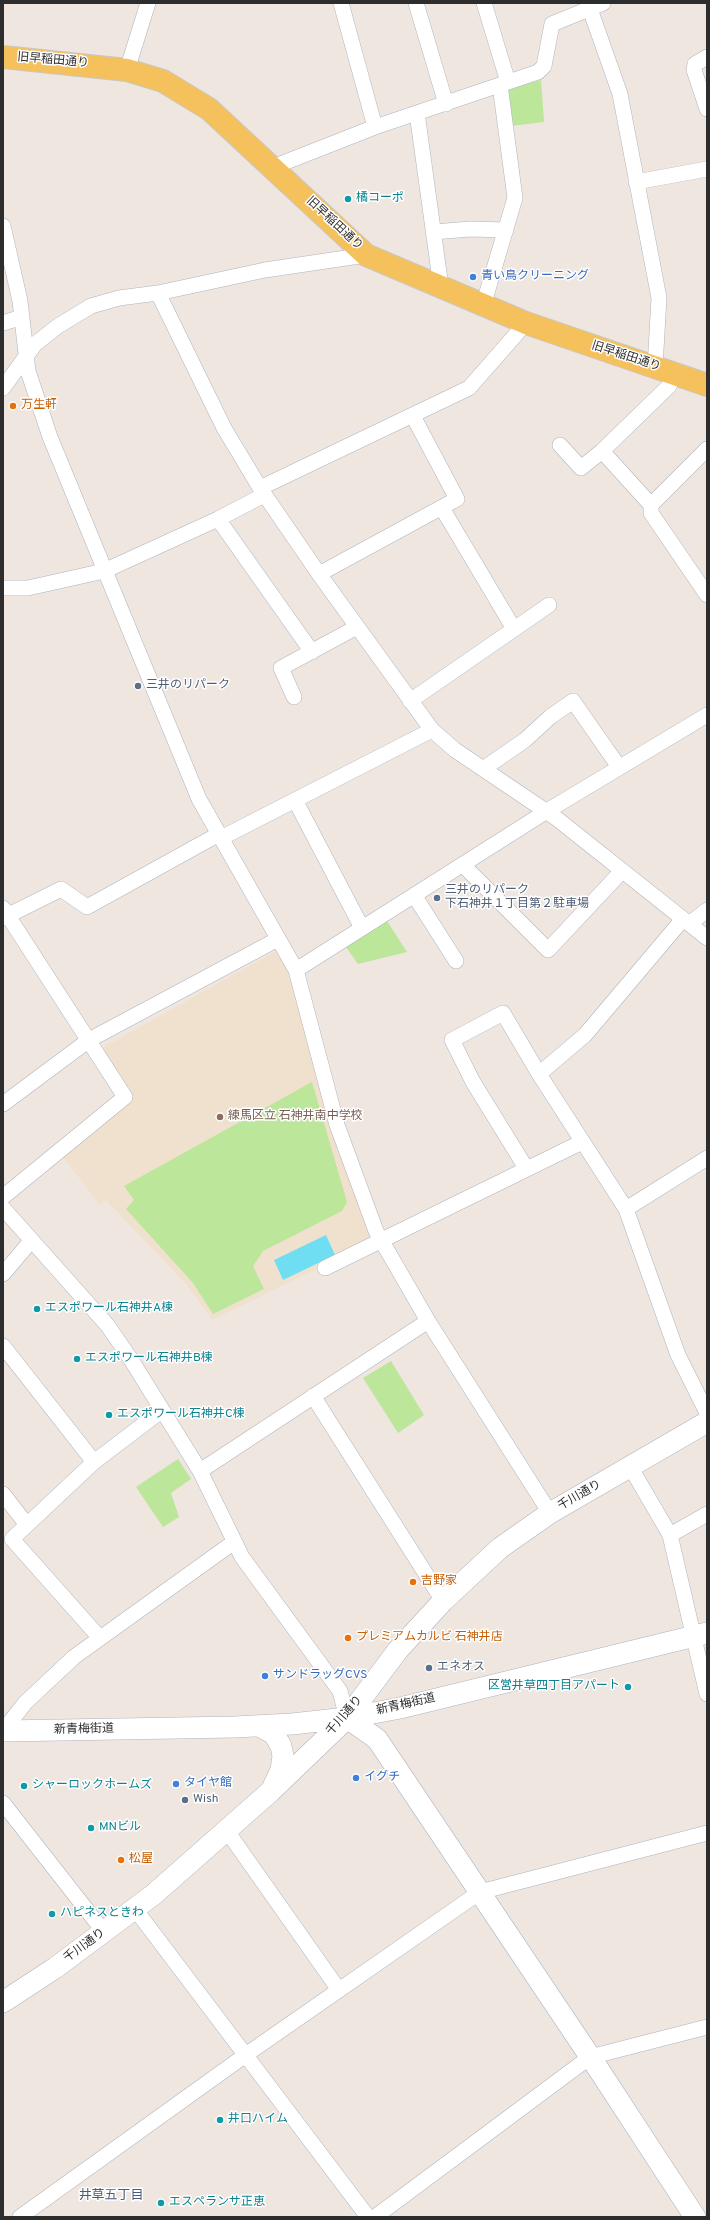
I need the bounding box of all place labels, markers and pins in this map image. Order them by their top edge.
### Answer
place label: 橘コーポ [356,192,404,206]
marker: 橘コーポ [343,194,353,204]
place label: 青い鳥クリーニング [481,270,589,284]
marker: 青い鳥クリーニング [468,272,478,282]
place label: 万生軒 [21,399,57,413]
marker: 万生軒 [8,401,18,411]
place label: 三井のリパーク [146,679,230,693]
marker: 三井のリパーク [133,681,143,691]
place label: 三井のリパーク 下石神井１丁目第２駐車場 [445,884,589,912]
marker: 三井のリパーク 下石神井１丁目第２駐車場 [432,893,442,903]
place label: 練馬区立 石神井南中学校 [228,1110,363,1124]
marker: 練馬区立 石神井南中学校 [215,1112,225,1122]
place label: エスポワール石神井A棟 [45,1302,173,1316]
marker: エスポワール石神井A棟 [32,1304,42,1314]
place label: エスポワール石神井B棟 [85,1352,213,1366]
marker: エスポワール石神井B棟 [72,1354,82,1364]
place label: エスポワール石神井C棟 [117,1408,245,1422]
marker: エスポワール石神井C棟 [104,1410,114,1420]
place label: 吉野家 [421,1575,457,1589]
marker: 吉野家 [408,1577,418,1587]
place label: プレミアムカルビ 石神井店 [356,1631,503,1645]
marker: プレミアムカルビ 石神井店 [343,1633,353,1643]
place label: エネオス [437,1661,485,1675]
marker: エネオス [424,1663,434,1673]
place label: サンドラッグCVS [273,1669,367,1683]
marker: サンドラッグCVS [260,1671,270,1681]
place label: 区営井草四丁目アパート [488,1680,620,1694]
marker: 区営井草四丁目アパート [623,1682,633,1692]
place label: イグチ [364,1771,400,1785]
marker: イグチ [351,1773,361,1783]
place label: タイヤ館 [184,1777,232,1791]
place label: シャーロックホームズ [32,1779,152,1793]
marker: タイヤ館 [171,1779,181,1789]
marker: シャーロックホームズ [19,1781,29,1791]
place label: Wish [193,1793,219,1807]
marker: Wish [180,1795,190,1805]
place label: MNビル [99,1821,141,1835]
marker: MNビル [86,1823,96,1833]
place label: 松屋 [129,1853,153,1867]
marker: 松屋 [116,1855,126,1865]
place label: ハピネスときわ [60,1907,144,1921]
marker: ハピネスときわ [47,1909,57,1919]
place label: 井口ハイム [228,2113,288,2127]
marker: 井口ハイム [215,2115,225,2125]
place label: エスペランサ正恵 [169,2196,265,2210]
marker: エスペランサ正恵 [156,2198,166,2208]

